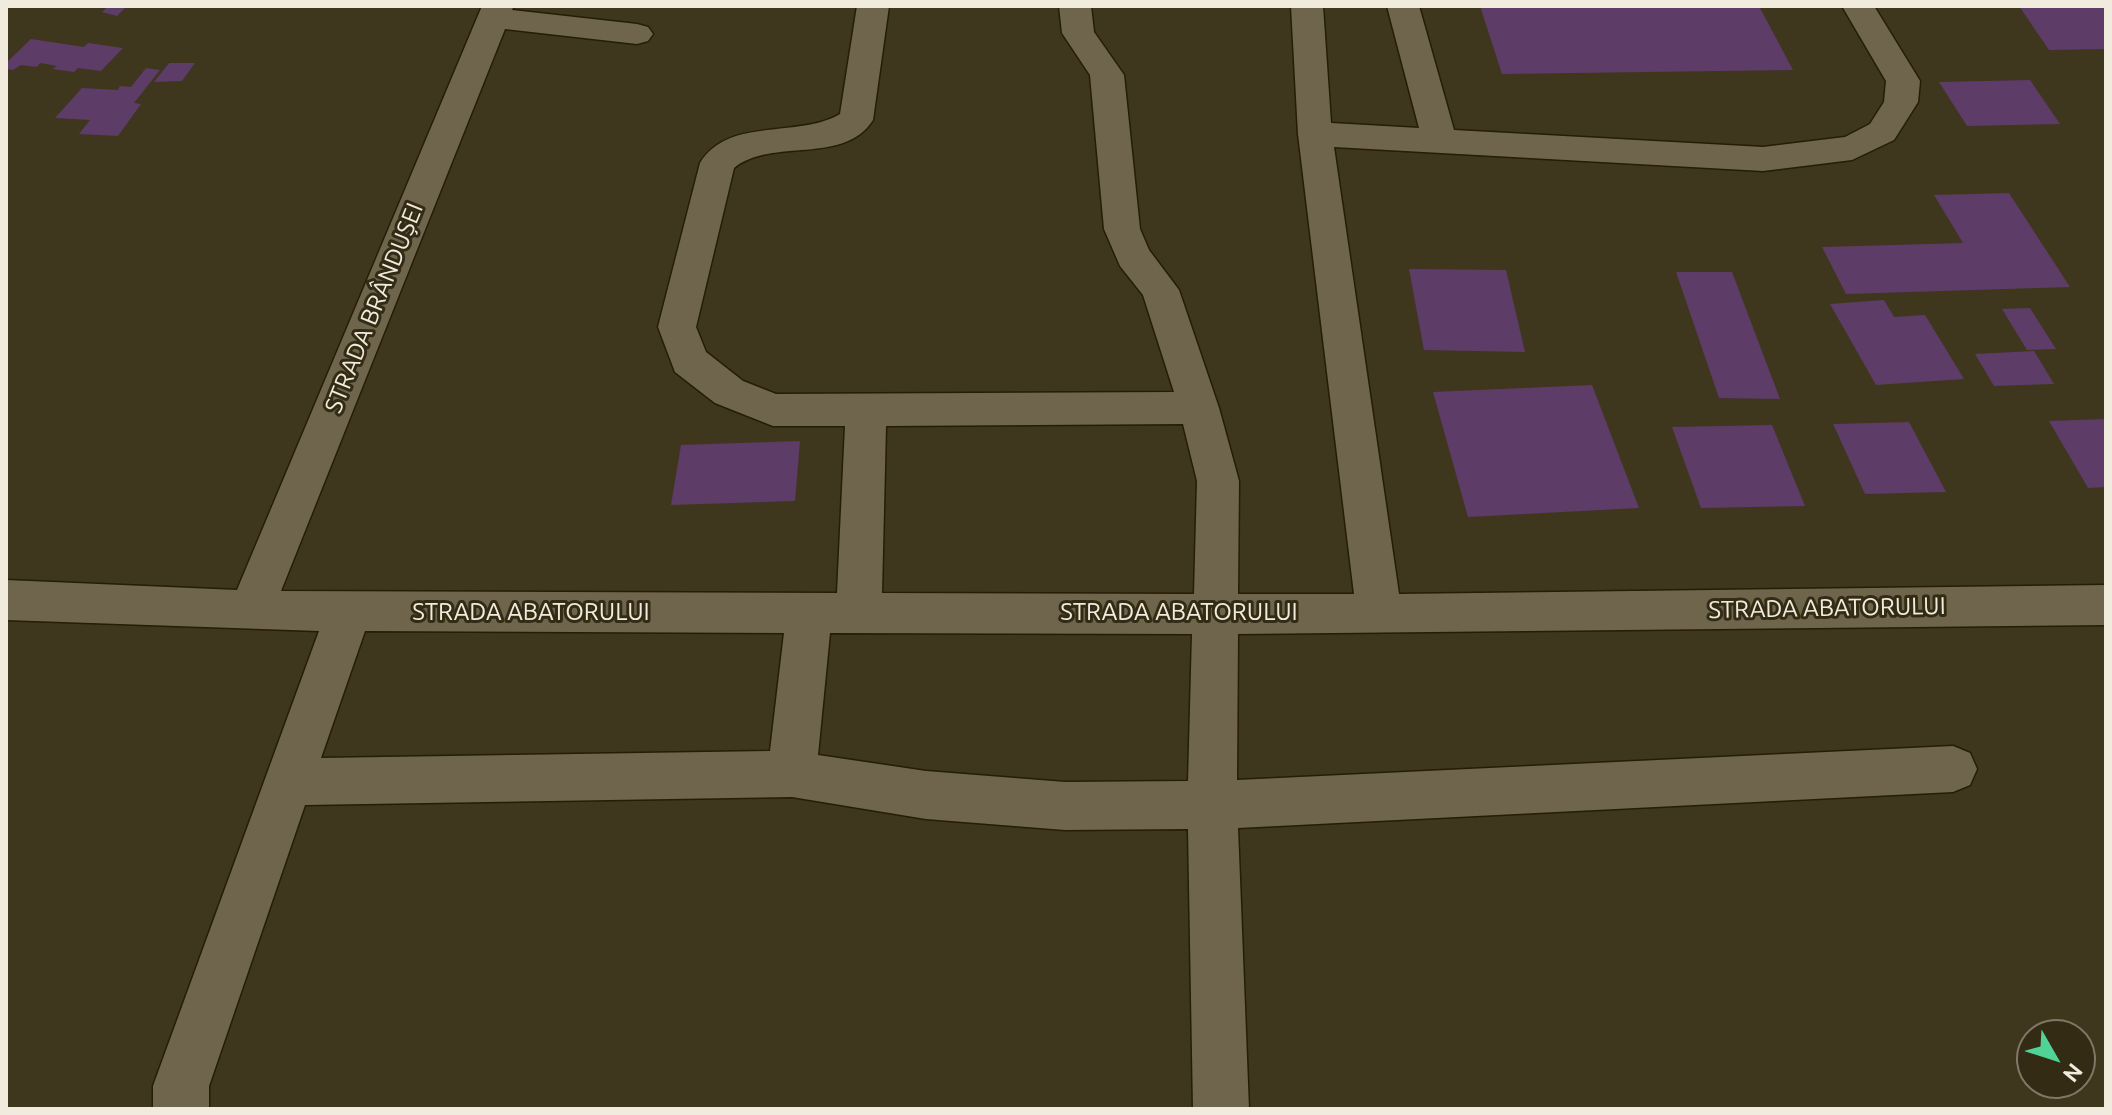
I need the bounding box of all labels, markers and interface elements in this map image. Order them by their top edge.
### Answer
street label: STRADA BRÂNDUȘEI [319,199,429,417]
street label: STRADA ABATORULUI [1708,592,1946,624]
street label: STRADA ABATORULUI [412,598,650,626]
street label: STRADA ABATORULUI [1060,598,1298,626]
north arrow [2016,1019,2096,1099]
text: N [2059,1059,2088,1087]

